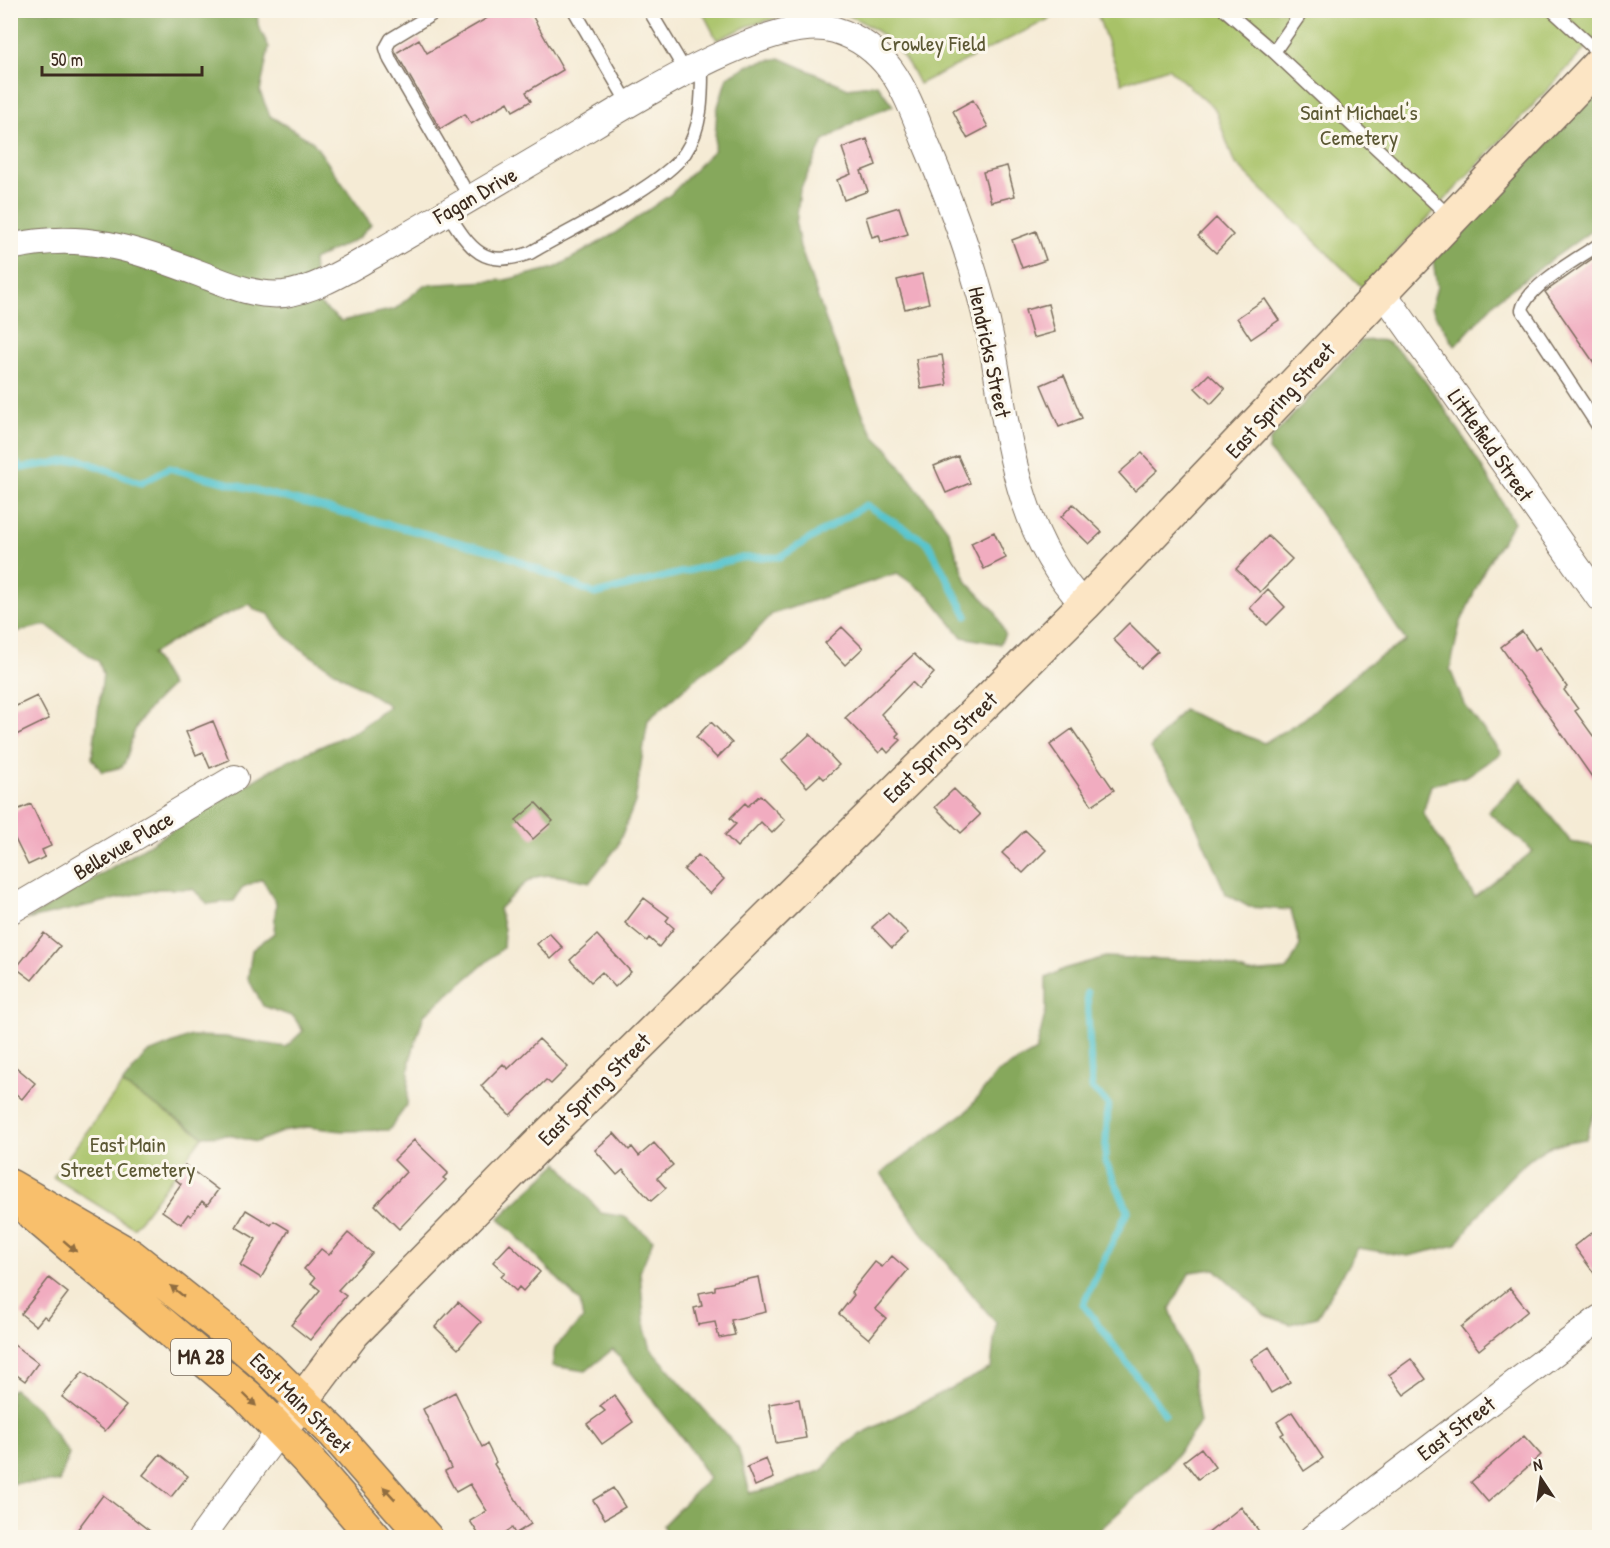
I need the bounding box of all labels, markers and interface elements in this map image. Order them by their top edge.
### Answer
park label: Crowley Field [881,28,986,58]
scale bar [42,39,202,77]
text: 50 m [51,47,83,72]
park label: Saint Michael's Cemetery [1300,97,1418,152]
street label: Fagan Drive [427,159,522,231]
street label: Hendricks Street [961,284,1019,421]
street label: East Spring Street [1218,335,1342,464]
street label: Littlefield Street [1441,383,1541,508]
street label: East Spring Street [876,684,1004,809]
street label: Bellevue Place [67,803,179,887]
street label: East Spring Street [531,1026,657,1152]
park label: East Main Street Cemetery [61,1129,195,1184]
one-way arrow [62,1240,77,1253]
one-way arrow [169,1285,185,1298]
road number: MA 28 [171,1339,231,1375]
street label: East Main Street [244,1346,359,1461]
street label: East Street [1411,1388,1502,1467]
one-way arrow [242,1393,257,1407]
north arrow [1511,1449,1571,1509]
text: N [1531,1453,1545,1476]
one-way arrow [382,1485,396,1500]

